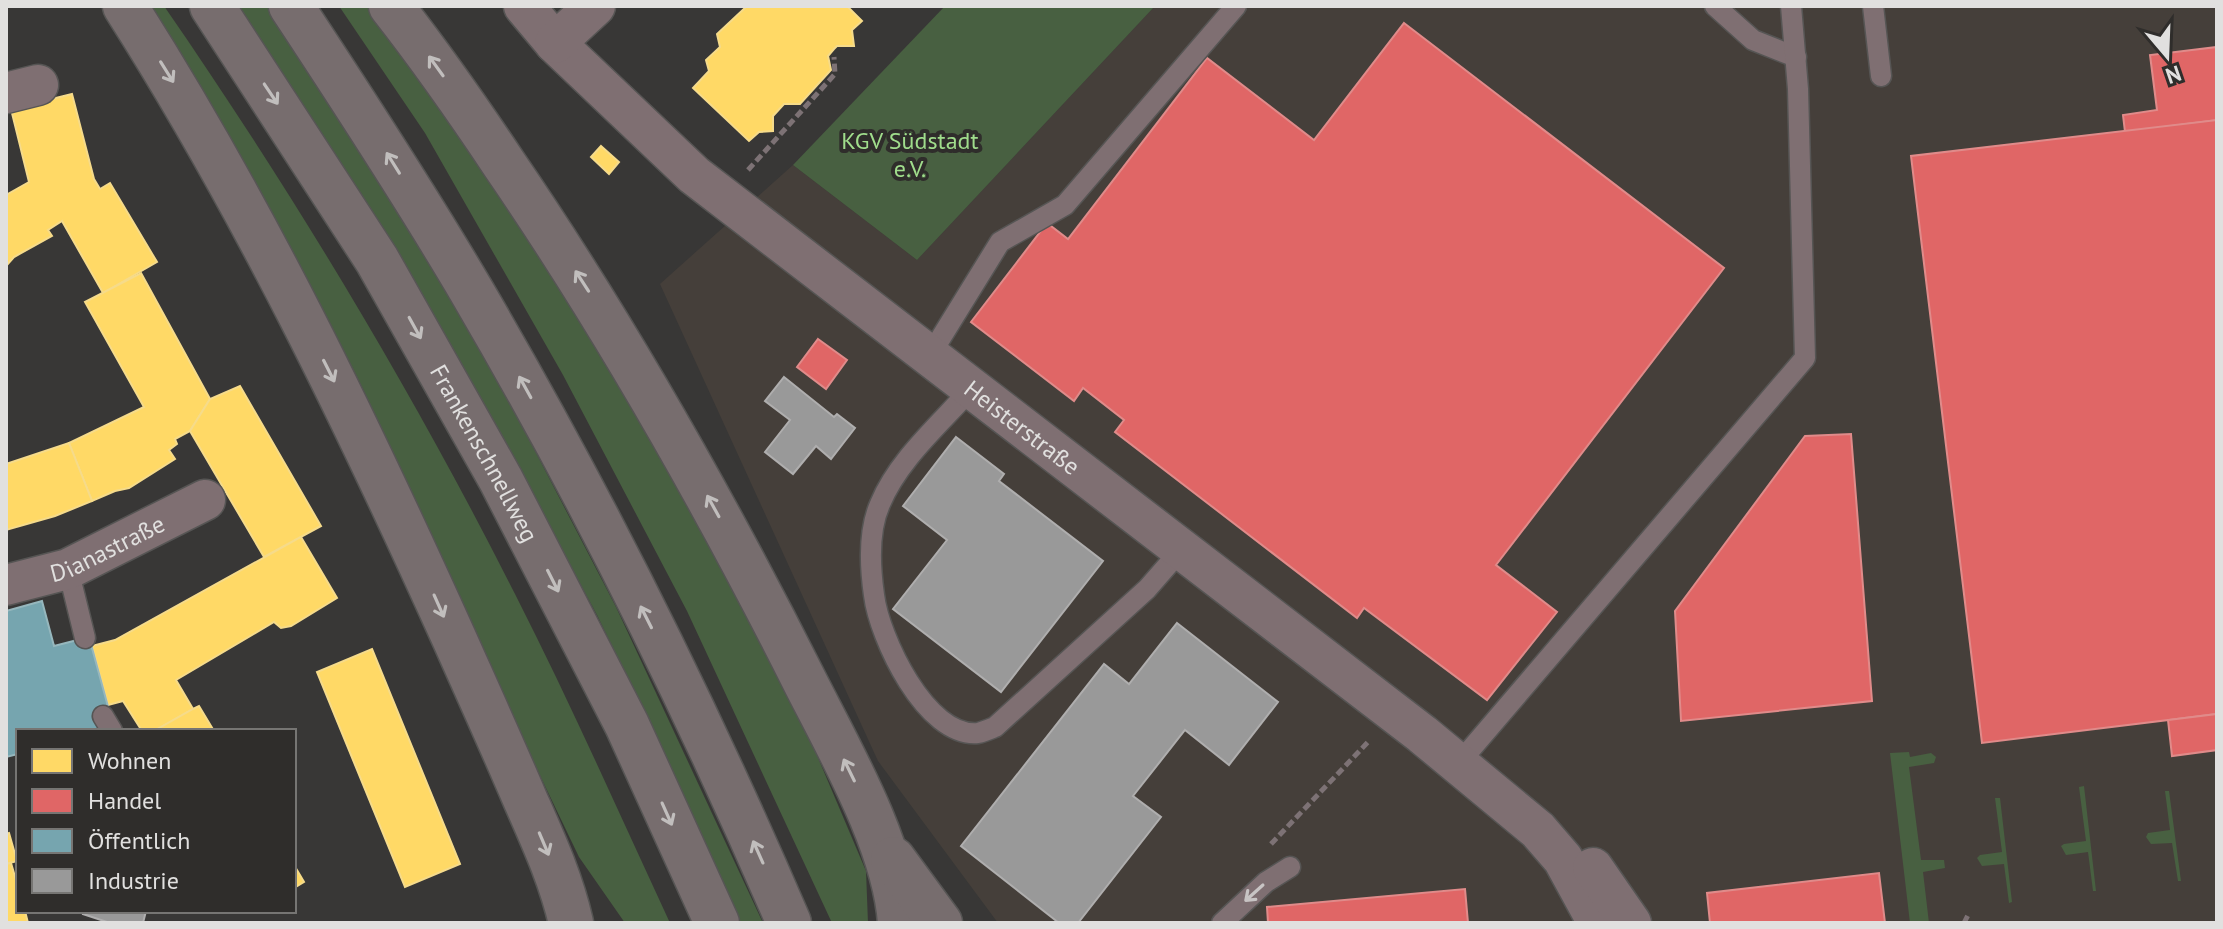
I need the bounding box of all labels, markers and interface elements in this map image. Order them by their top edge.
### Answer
north arrow [2127,16,2207,96]
one-way arrow [428,56,445,77]
text: N [2162,59,2185,91]
one-way arrow [160,60,176,83]
one-way arrow [262,83,279,105]
park label: KGV Südstadt e.V. [841,125,979,184]
one-way arrow [385,152,401,175]
one-way arrow [573,271,590,293]
one-way arrow [407,316,423,339]
one-way arrow [321,358,337,382]
street label: Frankenschnellweg [423,359,546,547]
street label: Heisterstraße [958,373,1087,481]
one-way arrow [517,376,533,399]
one-way arrow [705,494,720,518]
street label: Dianastraße [47,508,170,588]
one-way arrow [545,568,561,592]
one-way arrow [433,593,448,618]
one-way arrow [638,605,653,629]
legend [16,729,296,913]
text: Wohnen [88,745,171,776]
one-way arrow [841,758,856,782]
text: Handel [88,785,161,816]
one-way arrow [661,801,676,826]
text: Öffentlich [88,825,190,856]
one-way arrow [538,831,553,856]
one-way arrow [750,840,765,864]
text: Industrie [88,865,179,896]
one-way arrow [1244,883,1264,901]

